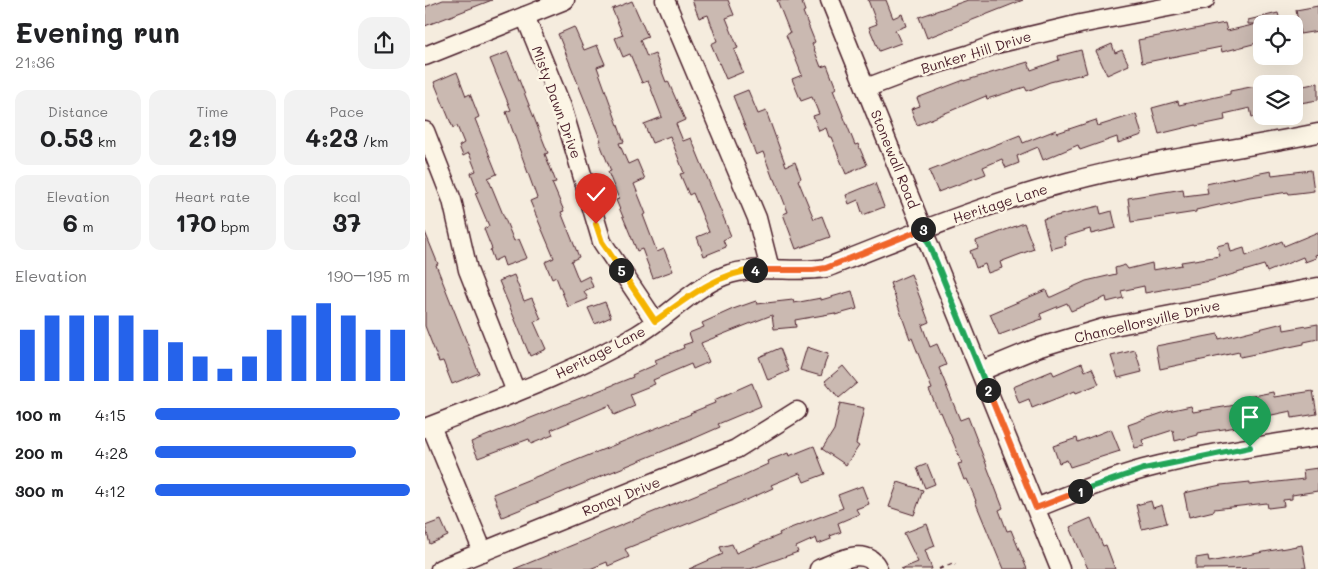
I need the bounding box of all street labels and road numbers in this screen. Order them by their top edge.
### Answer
street label: Bunker Hill Drive [918,26,1034,78]
street label: Misty Dawn Drive [528,43,586,161]
street label: Stonewall Road [867,107,923,211]
street label: Heritage Lane [950,179,1050,227]
street label: Chancellorsville Drive [1072,295,1222,347]
street label: Heritage Lane [552,321,648,383]
street label: Ronay Drive [579,472,663,520]

